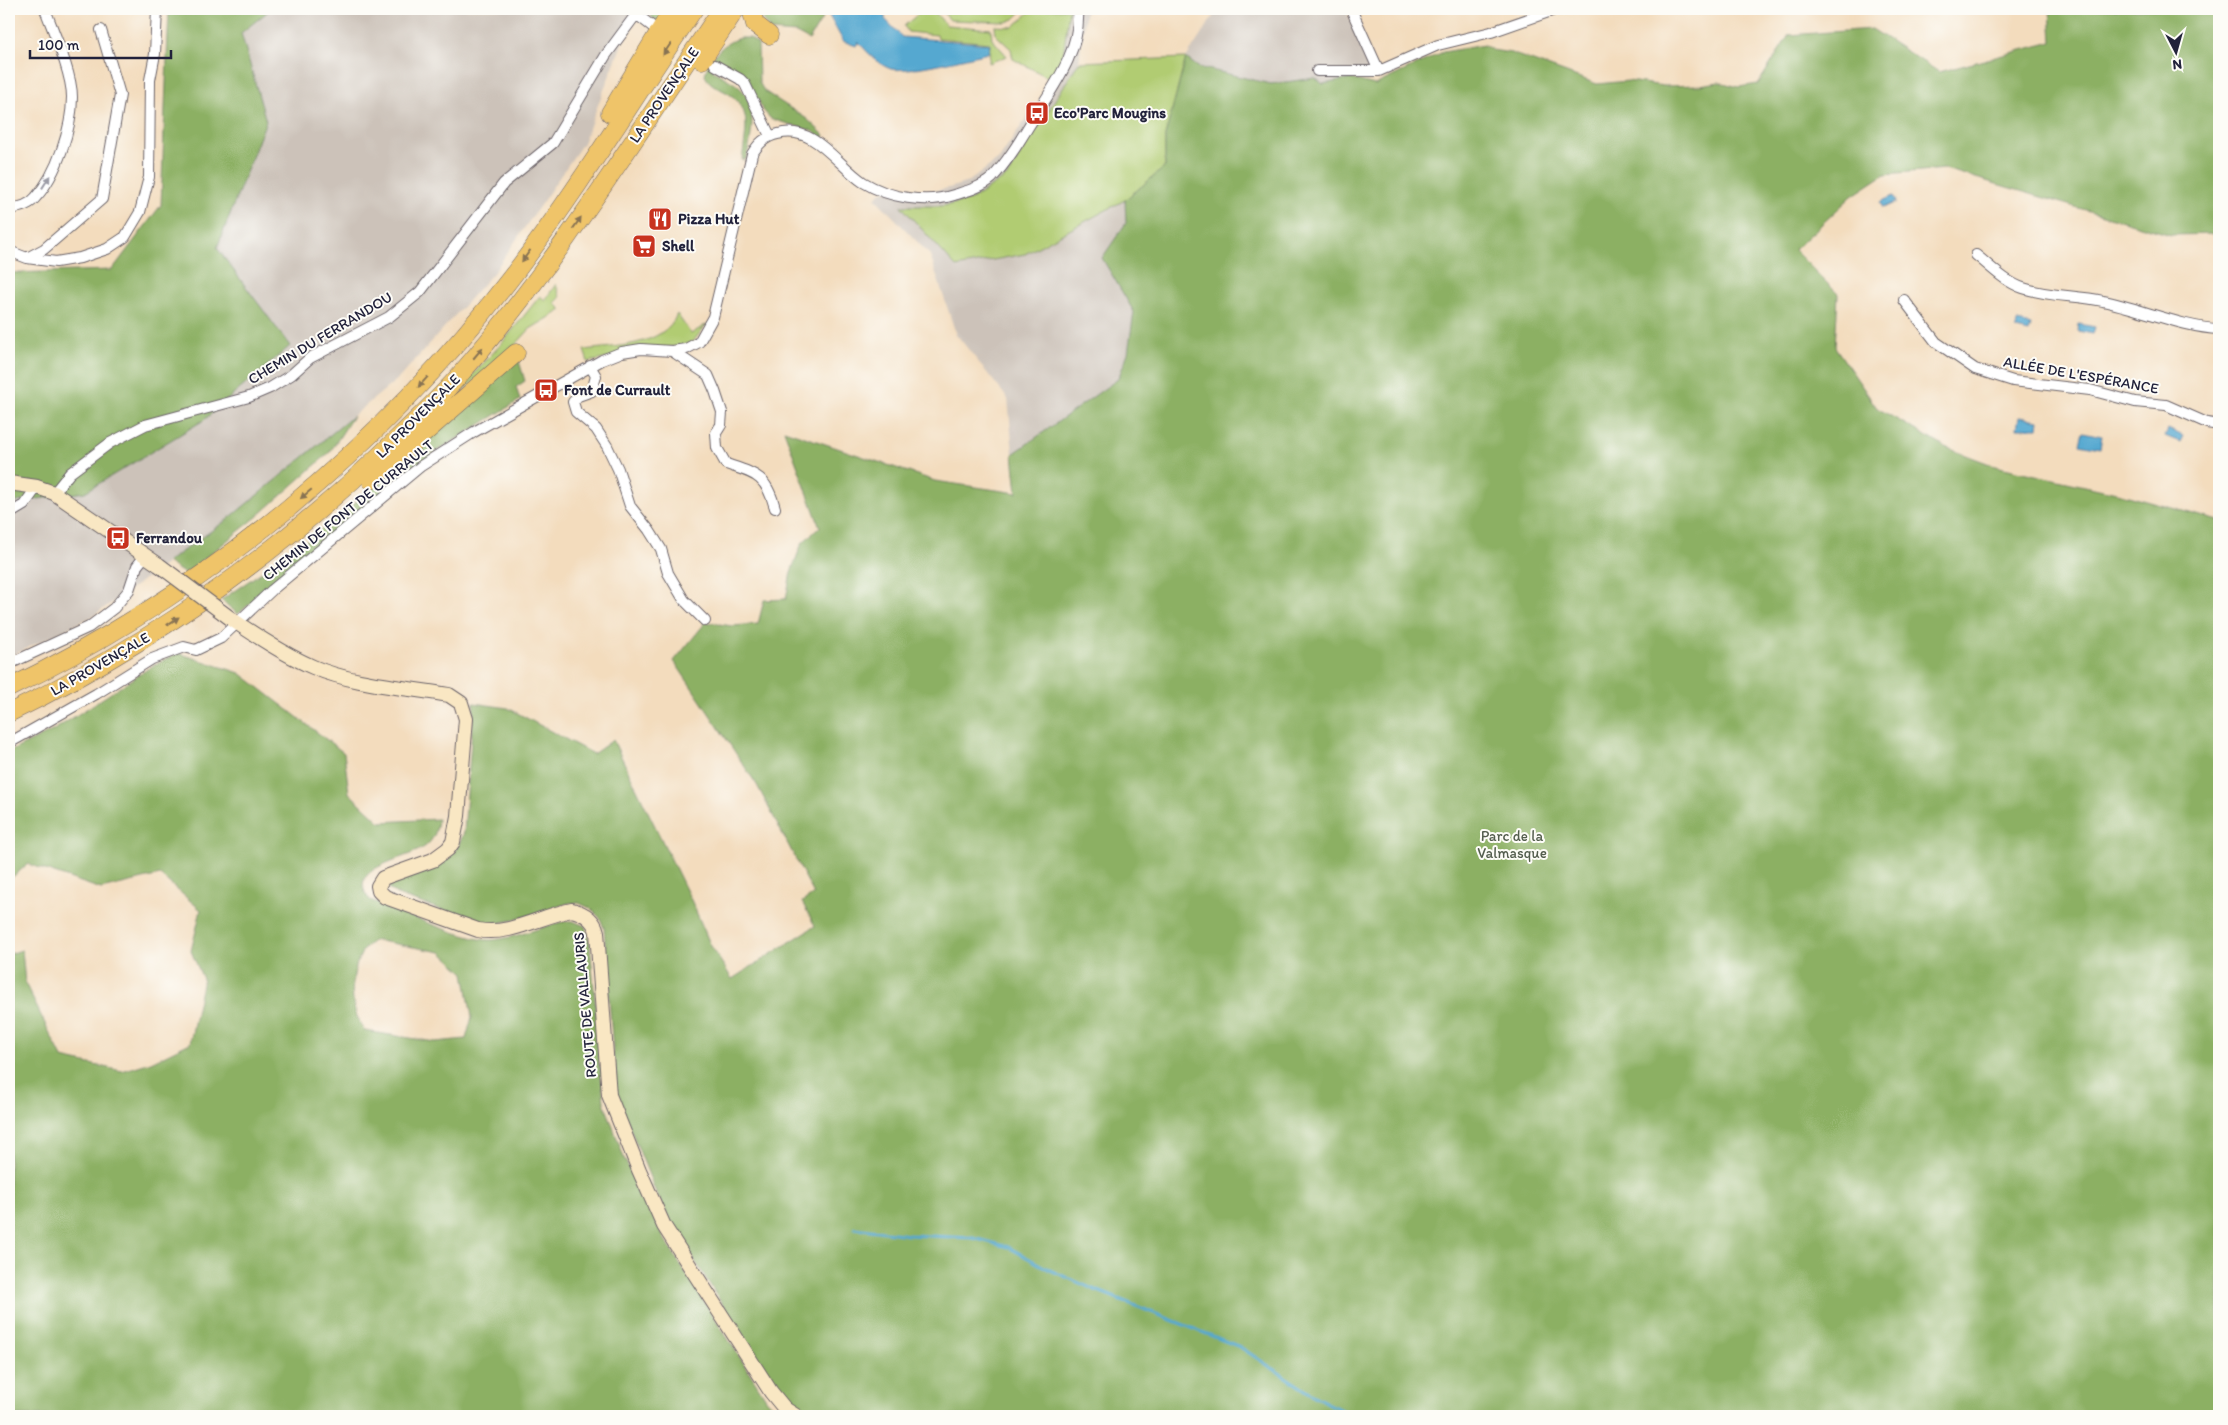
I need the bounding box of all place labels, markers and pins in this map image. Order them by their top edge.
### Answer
bus stop icon: Eco'Parc Mougins [1024,100,1050,126]
place label: Eco'Parc Mougins [1054,104,1166,123]
restaurant icon: Pizza Hut [647,206,673,232]
place label: Pizza Hut [678,210,740,228]
supermarket icon: Shell [631,233,657,259]
place label: Shell [662,237,695,255]
bus stop icon: Font de Currault [533,377,559,403]
place label: Font de Currault [564,381,671,399]
bus stop icon: Ferrandou [105,525,131,551]
place label: Ferrandou [136,529,203,547]

